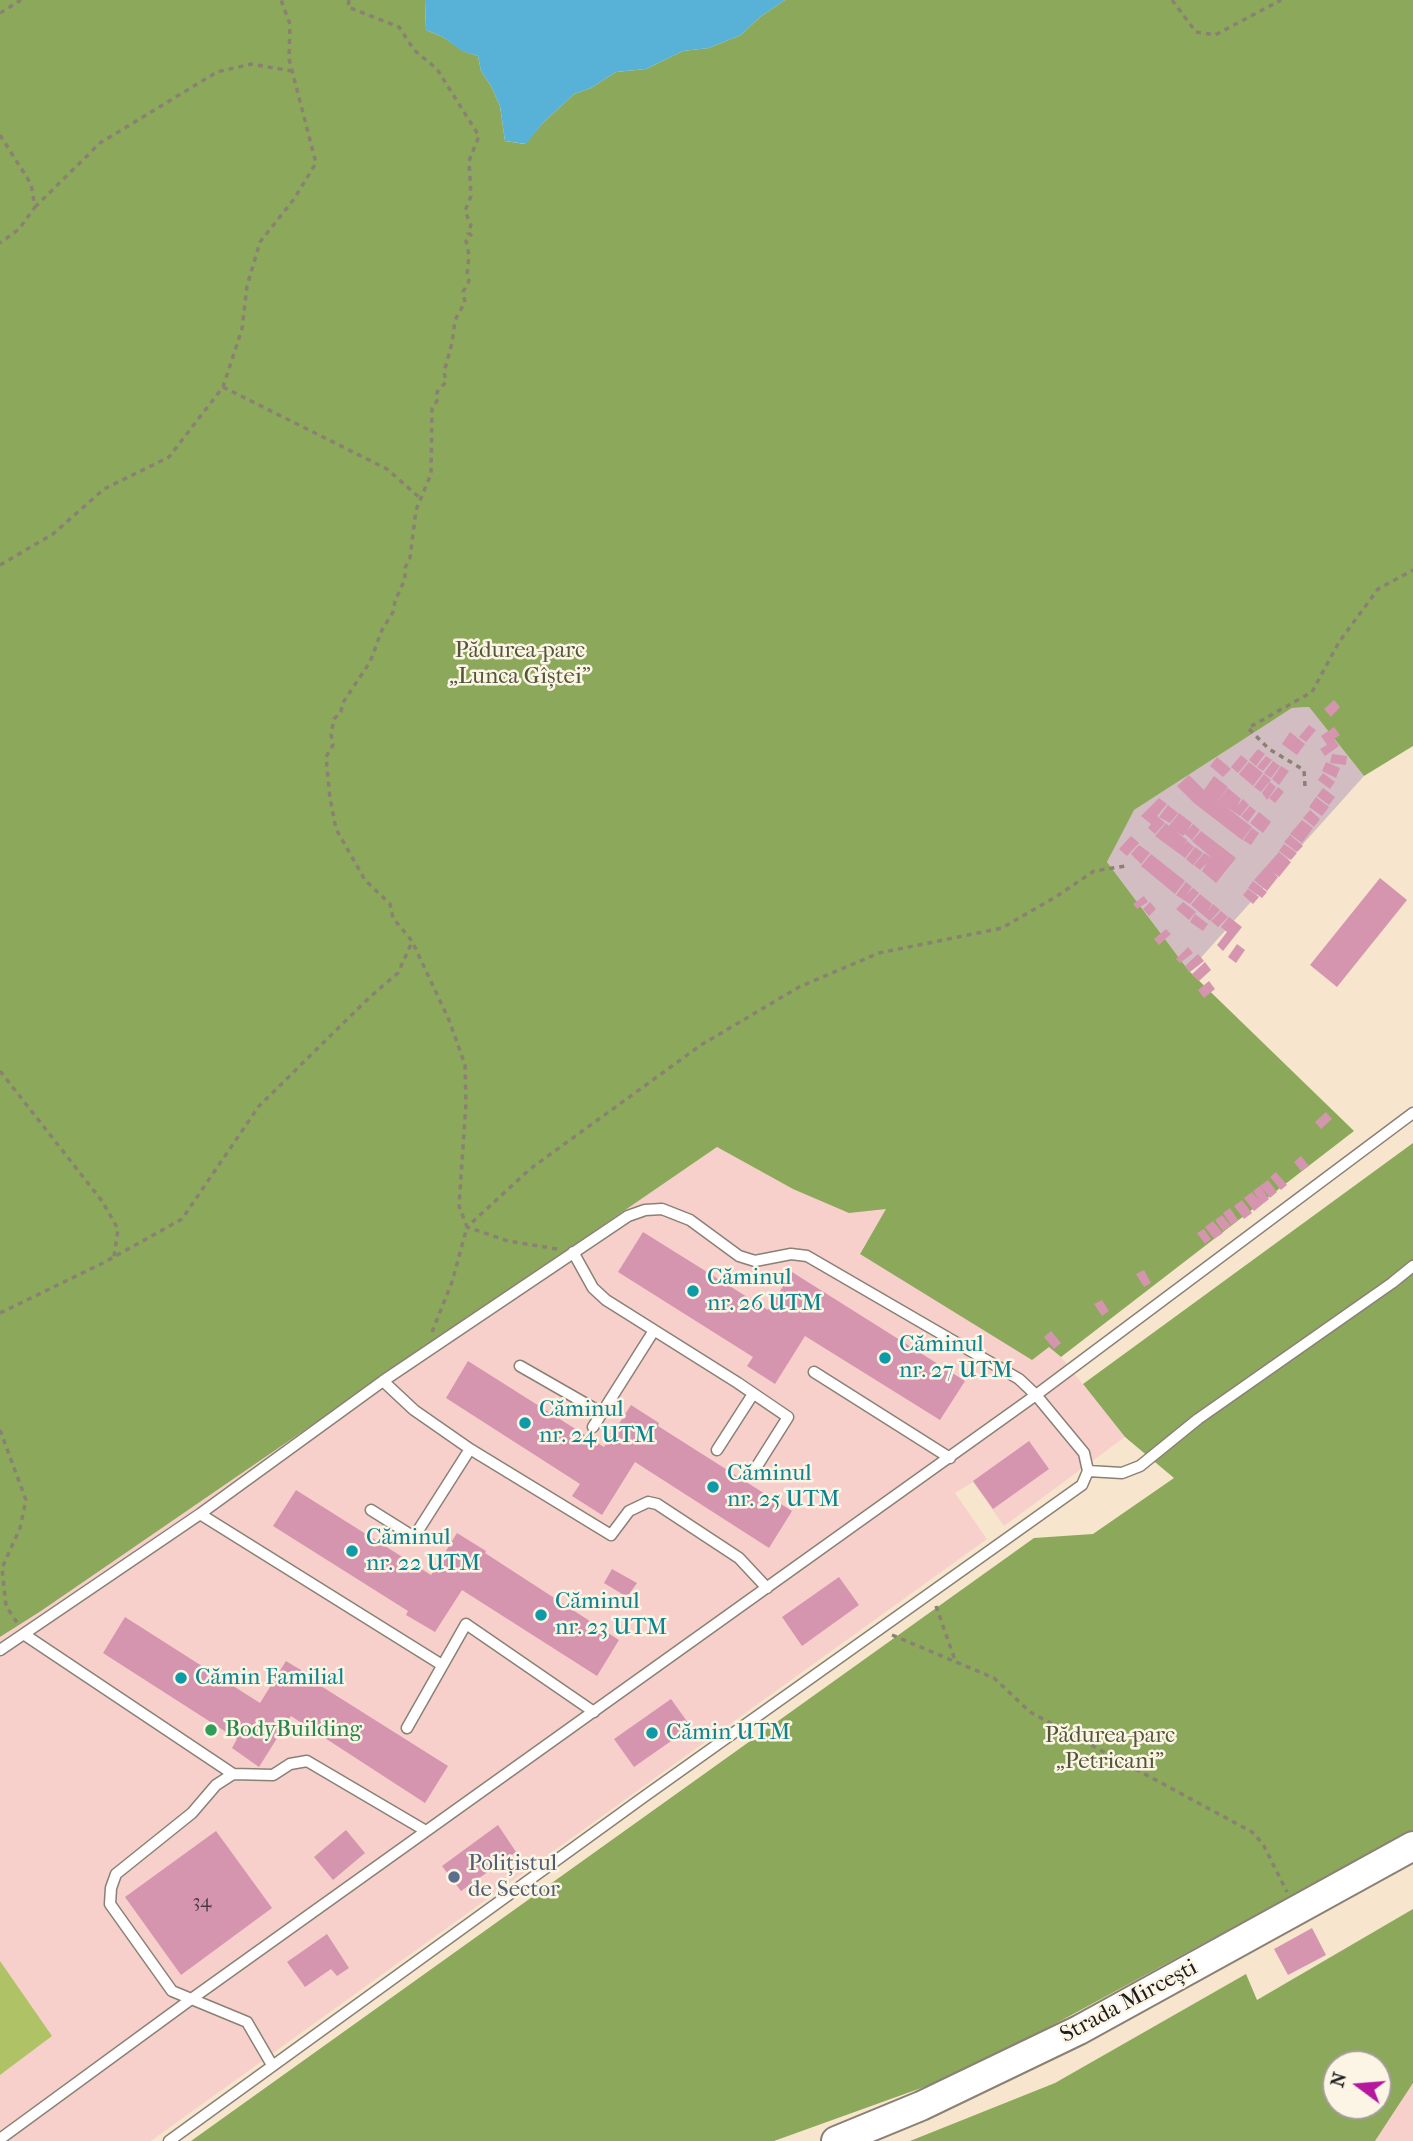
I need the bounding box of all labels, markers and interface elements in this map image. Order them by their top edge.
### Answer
park label: Pădurea-parc „Lunca Gîștei” [449,637,591,691]
place label: Căminul nr. 26 UTM [707,1264,822,1318]
marker: Căminul nr. 26 UTM [685,1283,701,1299]
place label: Căminul nr. 27 UTM [899,1331,1013,1385]
marker: Căminul nr. 27 UTM [877,1350,893,1366]
place label: Căminul nr. 24 UTM [539,1396,655,1450]
marker: Căminul nr. 24 UTM [517,1415,533,1431]
place label: Căminul nr. 25 UTM [727,1460,840,1514]
marker: Căminul nr. 25 UTM [705,1479,721,1495]
place label: Căminul nr. 22 UTM [366,1524,481,1578]
marker: Căminul nr. 22 UTM [344,1543,360,1559]
place label: Căminul nr. 23 UTM [555,1588,667,1642]
marker: Căminul nr. 23 UTM [533,1607,549,1623]
place label: Cămin Familial [195,1664,344,1692]
marker: Cămin Familial [173,1670,189,1686]
place label: BodyBuilding [225,1716,362,1744]
place label: Cămin UTM [666,1719,791,1747]
marker: BodyBuilding [203,1722,219,1738]
park label: Pădurea-parc „Petricani” [1045,1722,1175,1776]
marker: Cămin UTM [644,1725,660,1741]
place label: Polițistul de Sector [468,1850,560,1904]
marker: Polițistul de Sector [446,1869,462,1885]
house number: 34 [192,1891,212,1913]
street label: Strada Mircești [1056,1954,1202,2050]
north arrow [1322,2050,1392,2120]
text: N [1326,2070,1351,2090]

